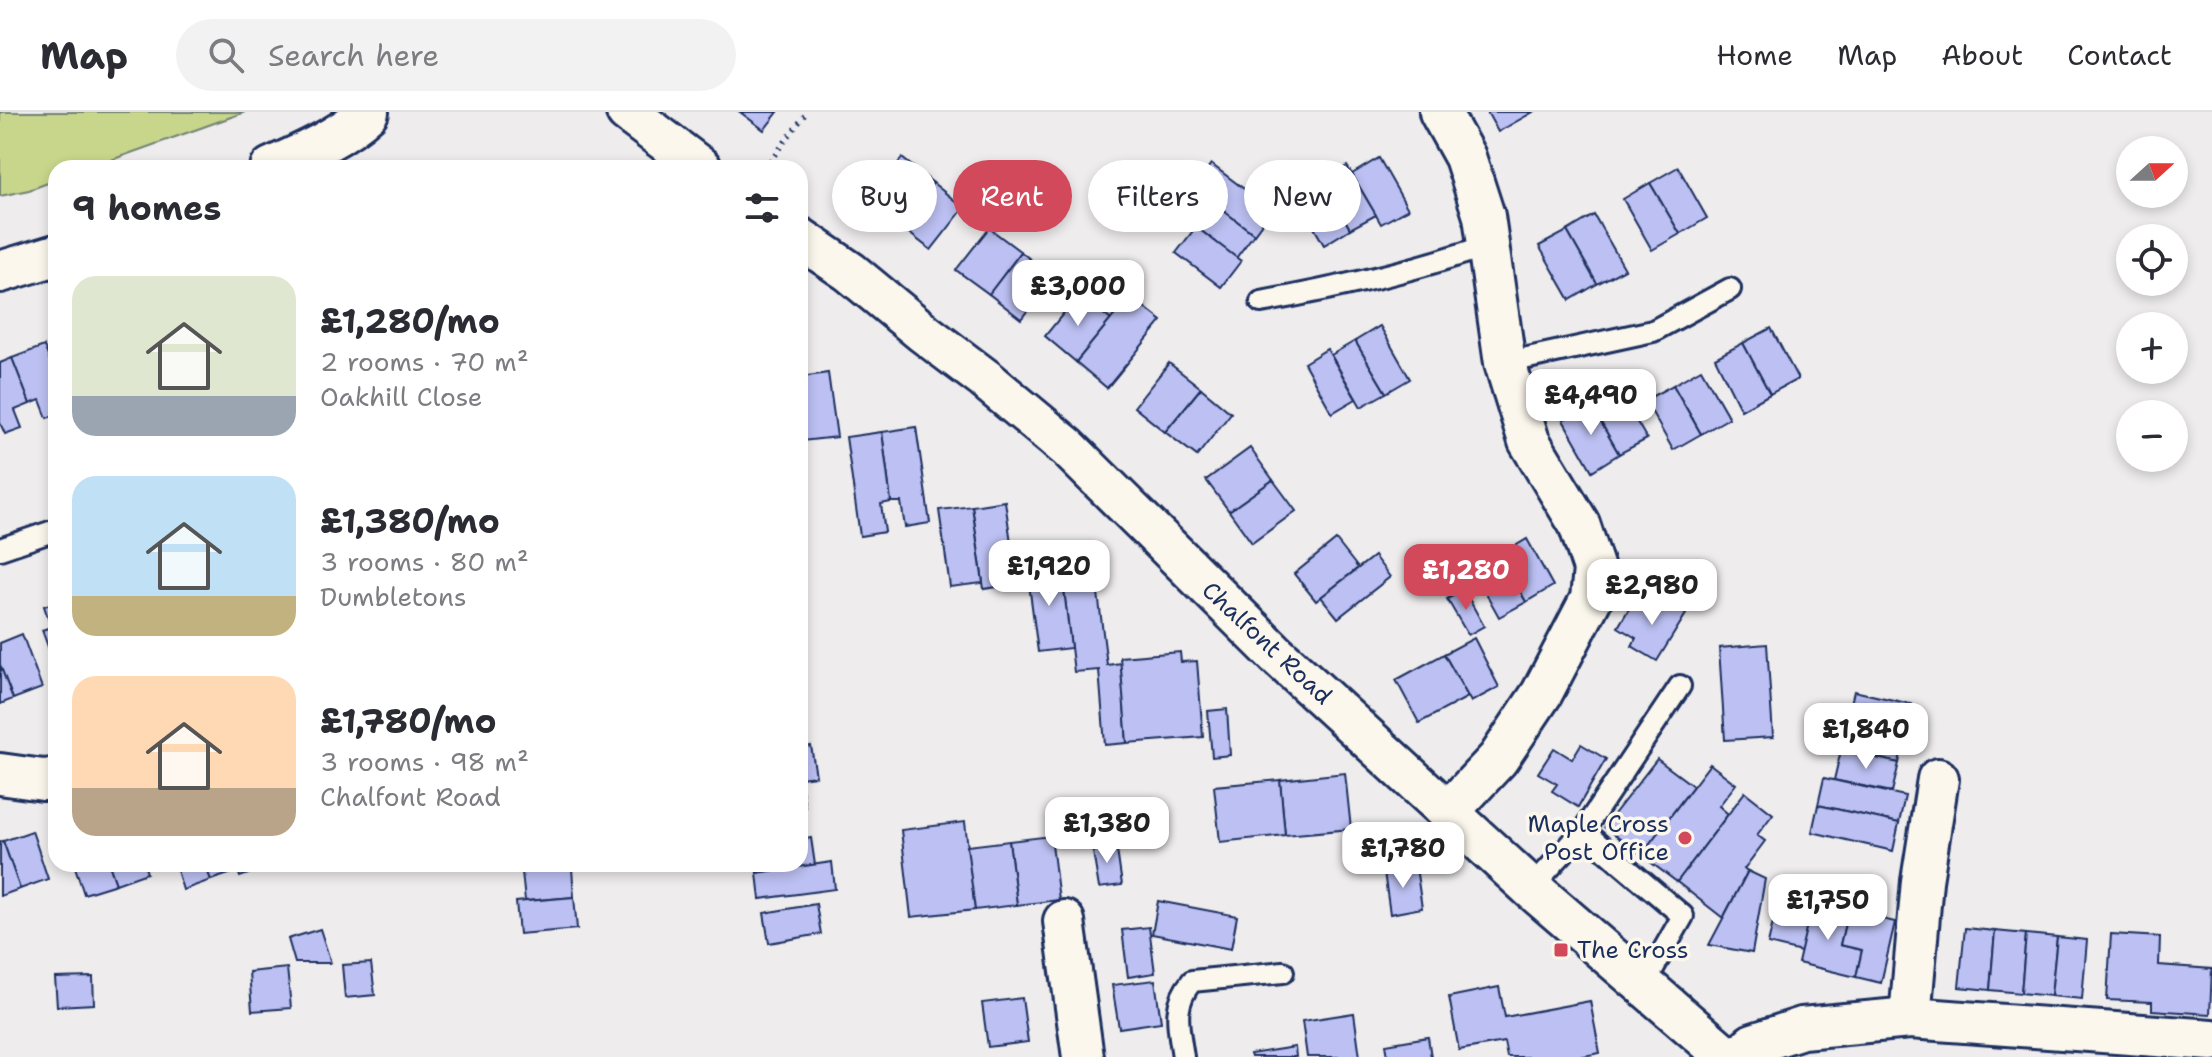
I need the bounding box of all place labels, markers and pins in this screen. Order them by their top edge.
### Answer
pin: £3,000 [1013,260,1143,328]
pin: £4,490 [1526,369,1656,437]
pin: £1,920 [984,540,1114,608]
pin: £1,280 [1401,544,1531,612]
pin: £2,980 [1587,559,1717,627]
pin: £1,840 [1801,703,1931,771]
pin: £1,380 [1042,797,1172,865]
place label: Maple Cross Post Office [1527,808,1669,868]
pin: £1,780 [1338,822,1468,890]
marker: Maple Cross Post Office [1676,829,1694,847]
pin: £1,750 [1763,874,1893,942]
place label: The Cross [1577,934,1689,966]
marker: The Cross [1552,941,1570,959]

